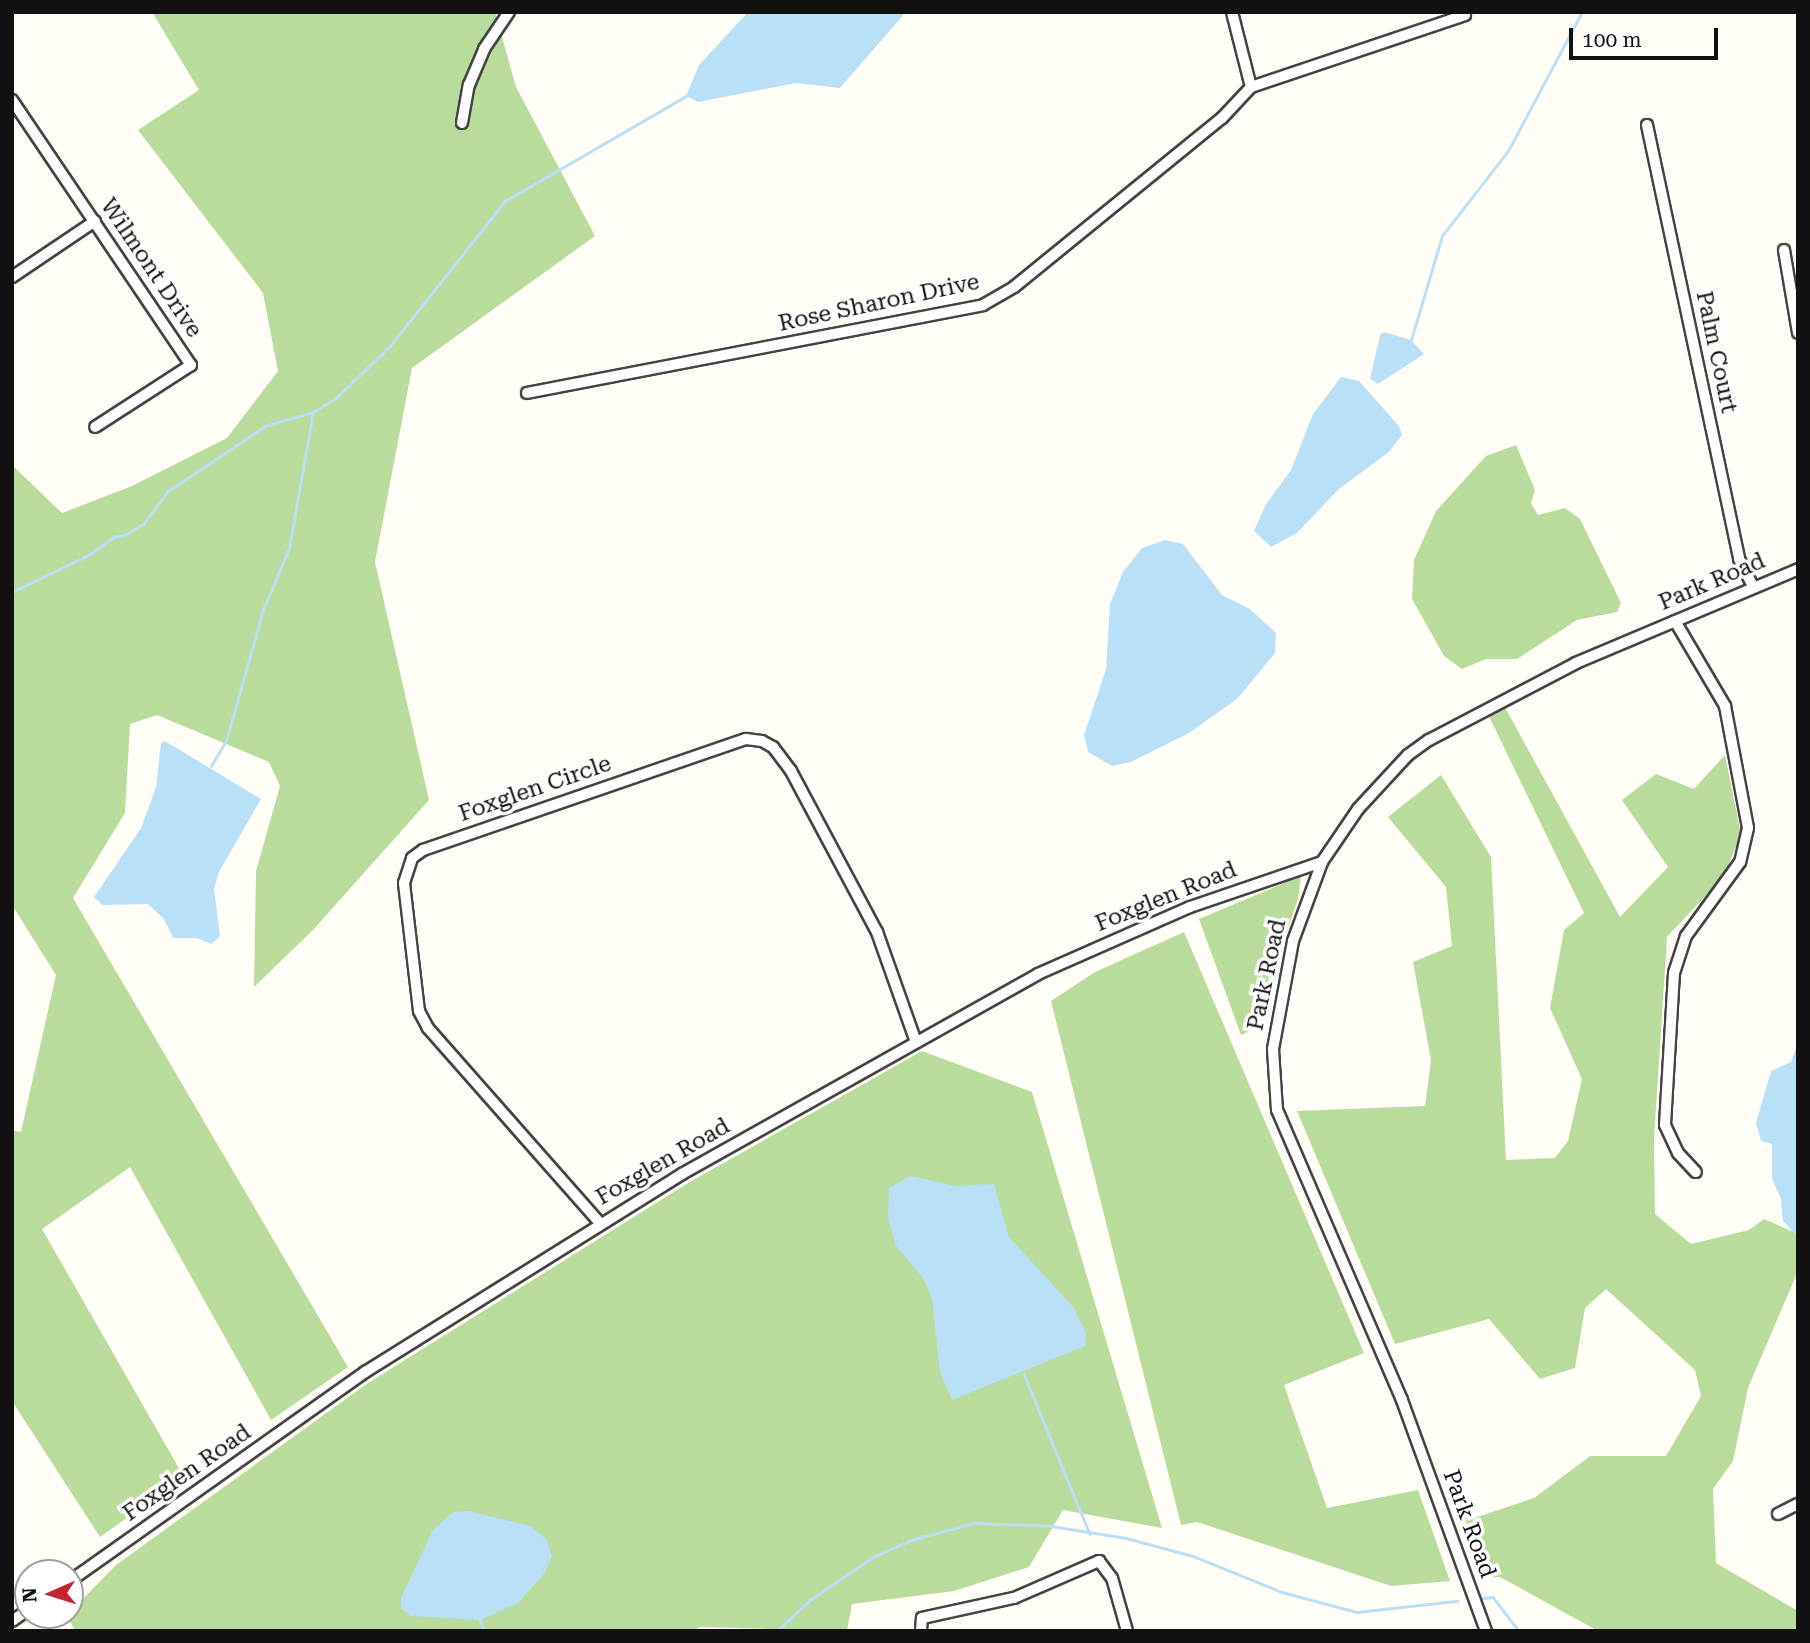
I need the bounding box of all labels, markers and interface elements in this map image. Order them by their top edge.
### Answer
scale bar [1572,14,1721,58]
text: 100 m [1582,28,1642,52]
street label: Wilmont Drive [94,193,208,343]
street label: Rose Sharon Drive [776,268,982,338]
street label: Palm Court [1690,288,1742,416]
street label: Park Road [1655,547,1769,617]
street label: Foxglen Circle [455,750,615,828]
street label: Foxglen Road [1091,856,1241,938]
street label: Park Road [1242,917,1292,1033]
street label: Foxglen Road [591,1113,735,1211]
street label: Foxglen Road [118,1419,256,1527]
street label: Park Road [1437,1466,1501,1582]
north arrow [14,1559,84,1629]
text: N [18,1587,41,1603]

